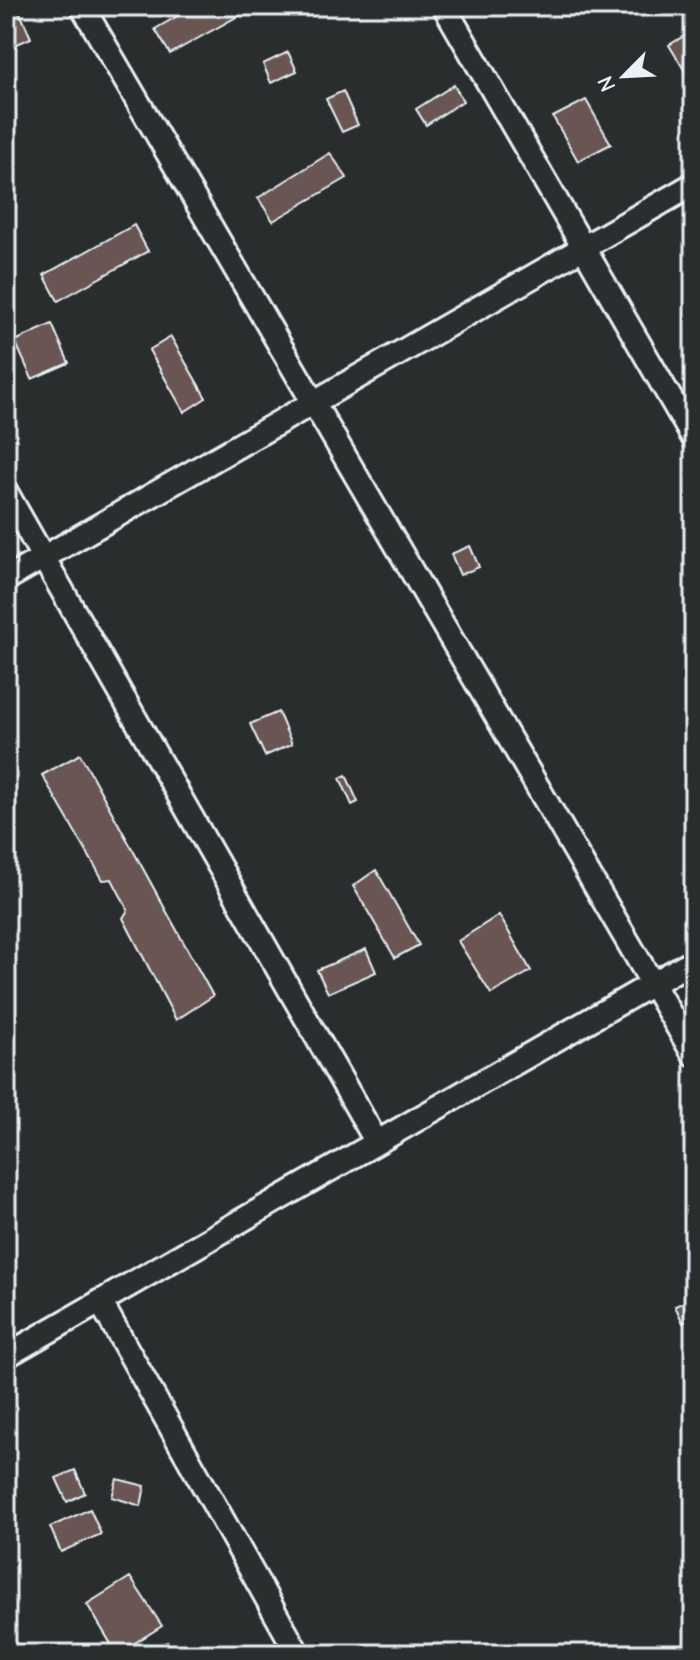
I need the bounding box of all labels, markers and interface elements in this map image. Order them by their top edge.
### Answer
north arrow [584,36,664,116]
text: N [592,72,621,96]

